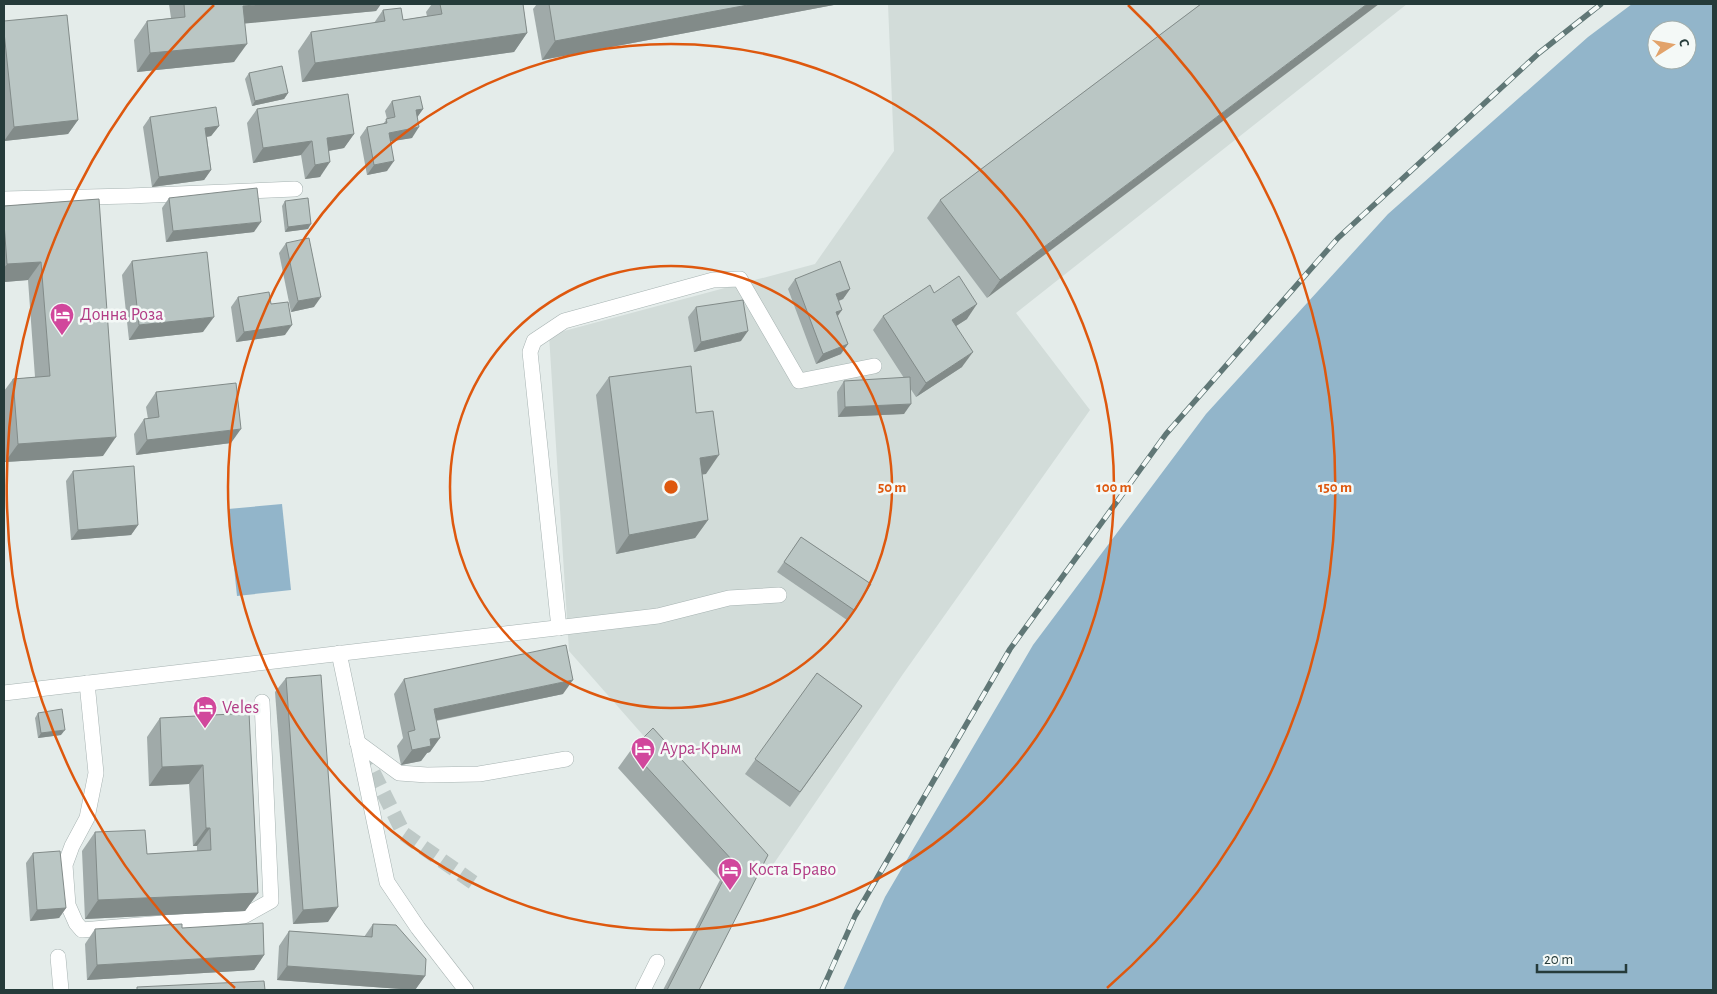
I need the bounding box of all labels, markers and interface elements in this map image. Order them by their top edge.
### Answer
north arrow [1647,20,1697,70]
text: С [1676,38,1691,48]
hotel icon: Донна Роза [49,302,75,336]
place label: Донна Роза [80,306,163,324]
centre of rings [662,478,680,496]
text: 50 m [878,480,906,495]
text: 100 m [1096,480,1132,495]
text: 150 m [1318,480,1352,495]
hotel icon: Veles [192,695,218,729]
place label: Veles [222,699,259,717]
hotel icon: Аура-Крым [630,736,656,770]
place label: Аура-Крым [660,740,742,758]
hotel icon: Коста Браво [717,857,743,891]
place label: Коста Браво [748,861,836,879]
scale bar [1537,942,1626,974]
text: 20 m [1544,952,1573,967]

